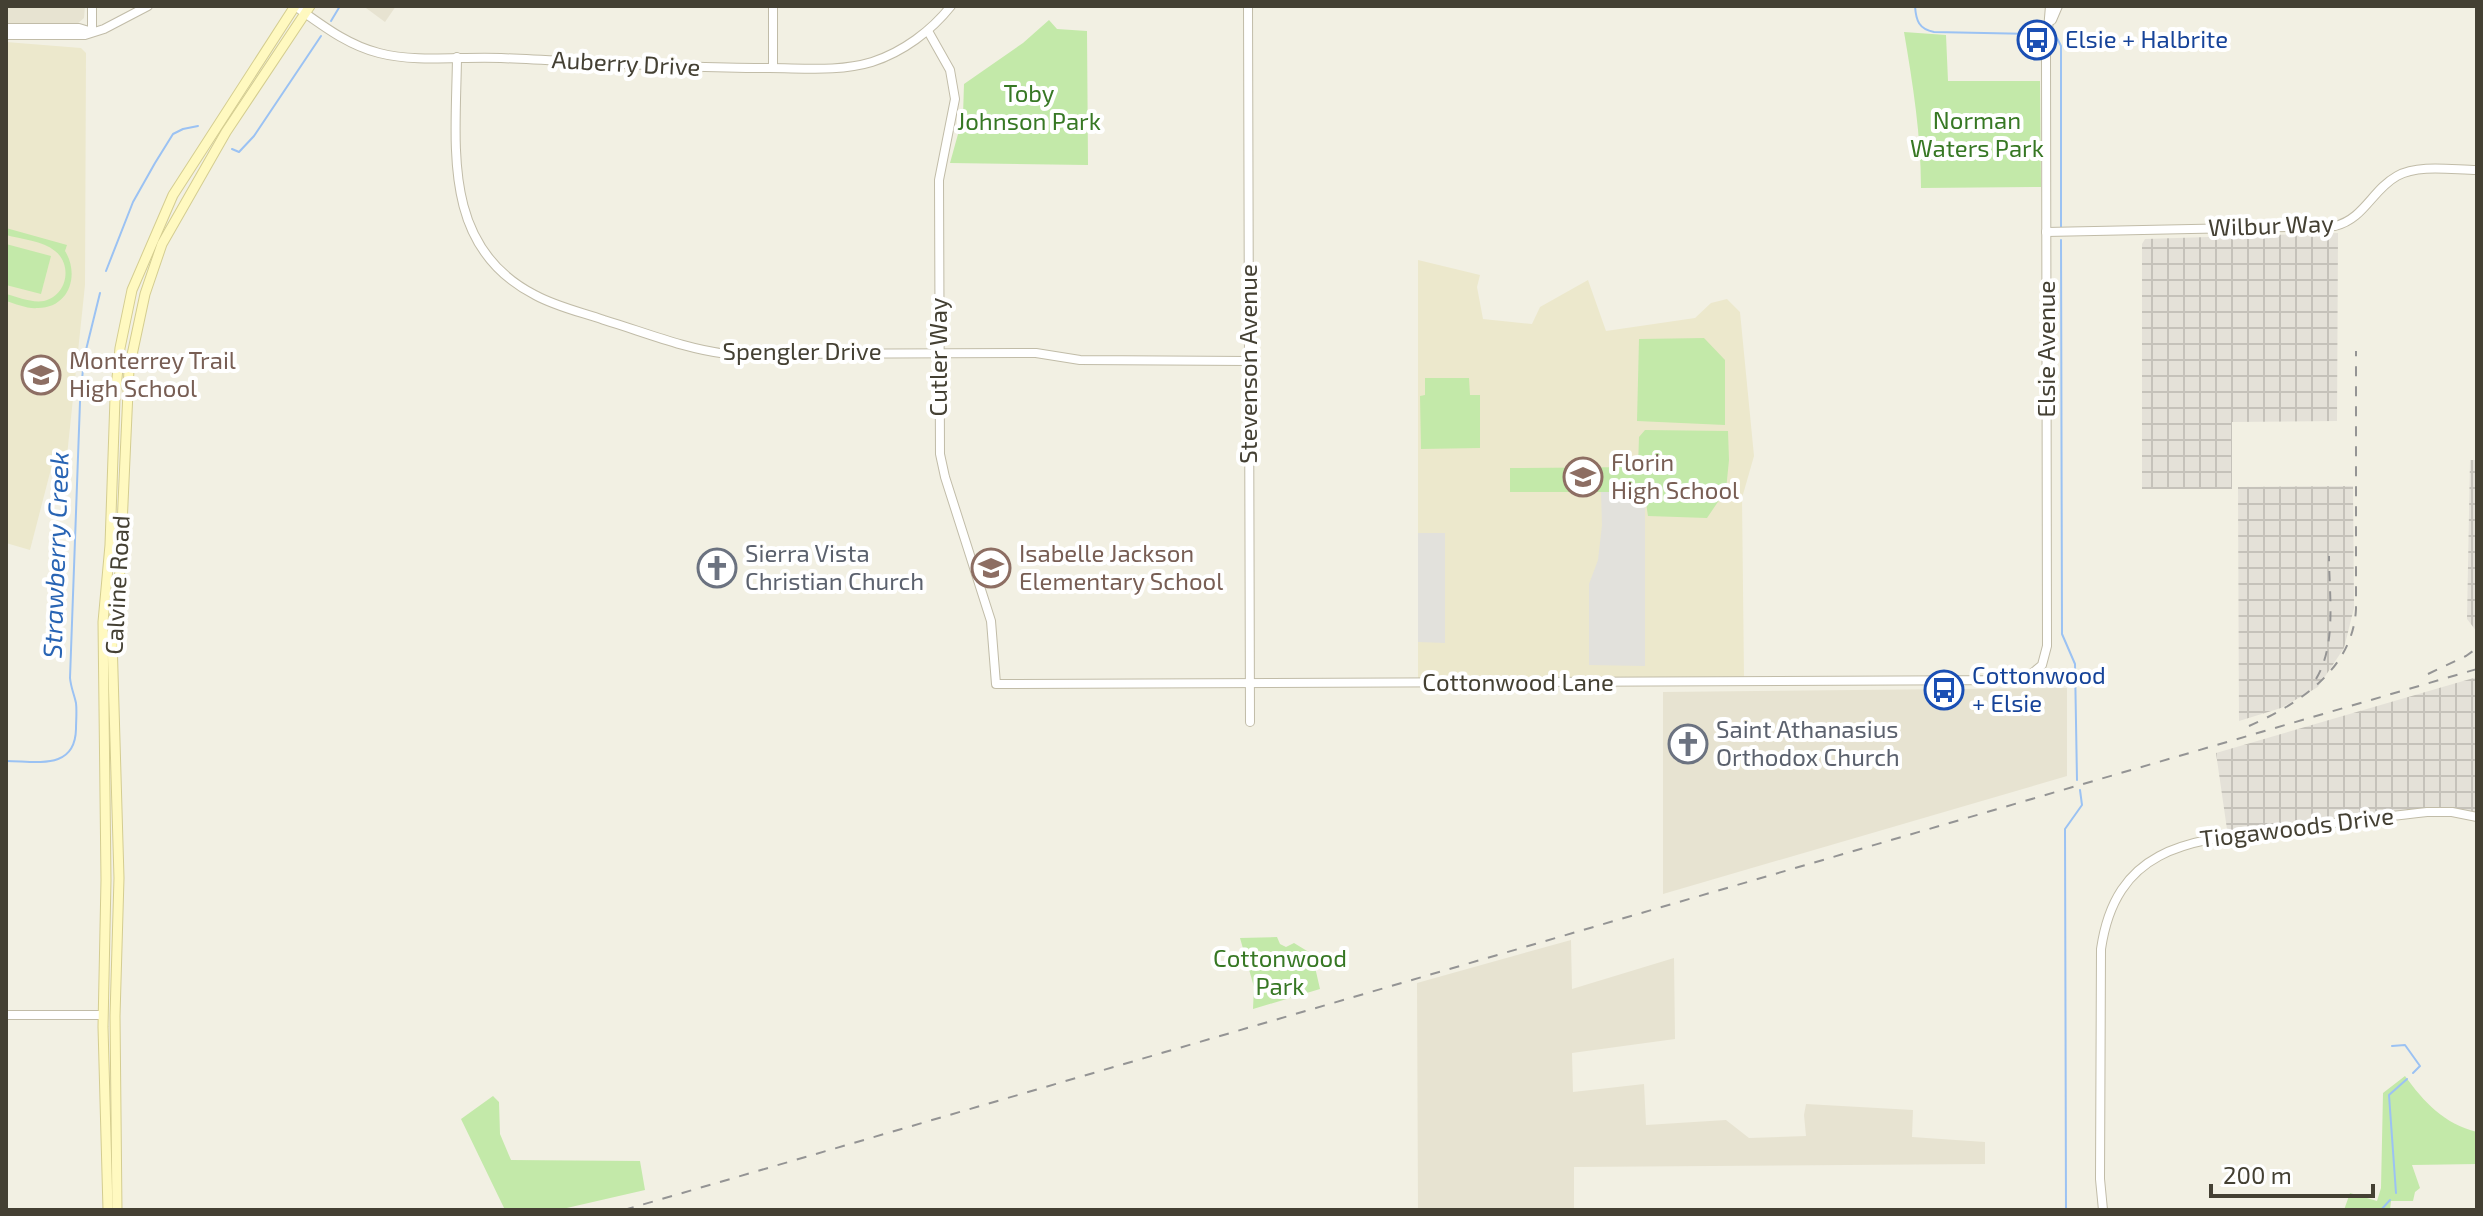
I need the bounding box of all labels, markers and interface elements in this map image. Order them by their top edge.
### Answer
bus stop icon: Elsie + Halbrite [2016,19,2058,61]
place label: Elsie + Halbrite [2065,24,2228,53]
street label: Auberry Drive [551,44,701,81]
park label: Toby Johnson Park [957,78,1101,135]
park label: Norman Waters Park [1910,105,2044,162]
street label: Wilbur Way [2208,208,2335,241]
street label: Stevenson Avenue [1233,264,1262,464]
street label: Elsie Avenue [2031,281,2060,417]
street label: Cutler Way [923,297,952,417]
street label: Spengler Drive [722,336,882,365]
place label: Monterrey Trail High School [69,345,236,402]
school or university icon: Monterrey Trail High School [20,354,62,396]
place label: Florin High School [1611,447,1739,504]
water label: Strawberry Creek [35,451,75,659]
school or university icon: Florin High School [1562,456,1604,498]
street label: Calvine Road [98,514,135,655]
place label: Sierra Vista Christian Church [745,538,924,595]
place label: Isabelle Jackson Elementary School [1019,538,1223,595]
church icon: Sierra Vista Christian Church [696,547,738,589]
school or university icon: Isabelle Jackson Elementary School [970,547,1012,589]
place label: Cottonwood + Elsie [1972,660,2106,717]
street label: Cottonwood Lane [1422,667,1614,696]
bus stop icon: Cottonwood + Elsie [1923,669,1965,711]
place label: Saint Athanasius Orthodox Church [1716,714,1900,771]
church icon: Saint Athanasius Orthodox Church [1667,723,1709,765]
street label: Tiogawoods Drive [2198,800,2395,853]
park label: Cottonwood Park [1213,943,1347,1000]
scale bar [2211,1148,2373,1198]
text: 200 m [2223,1160,2292,1189]

